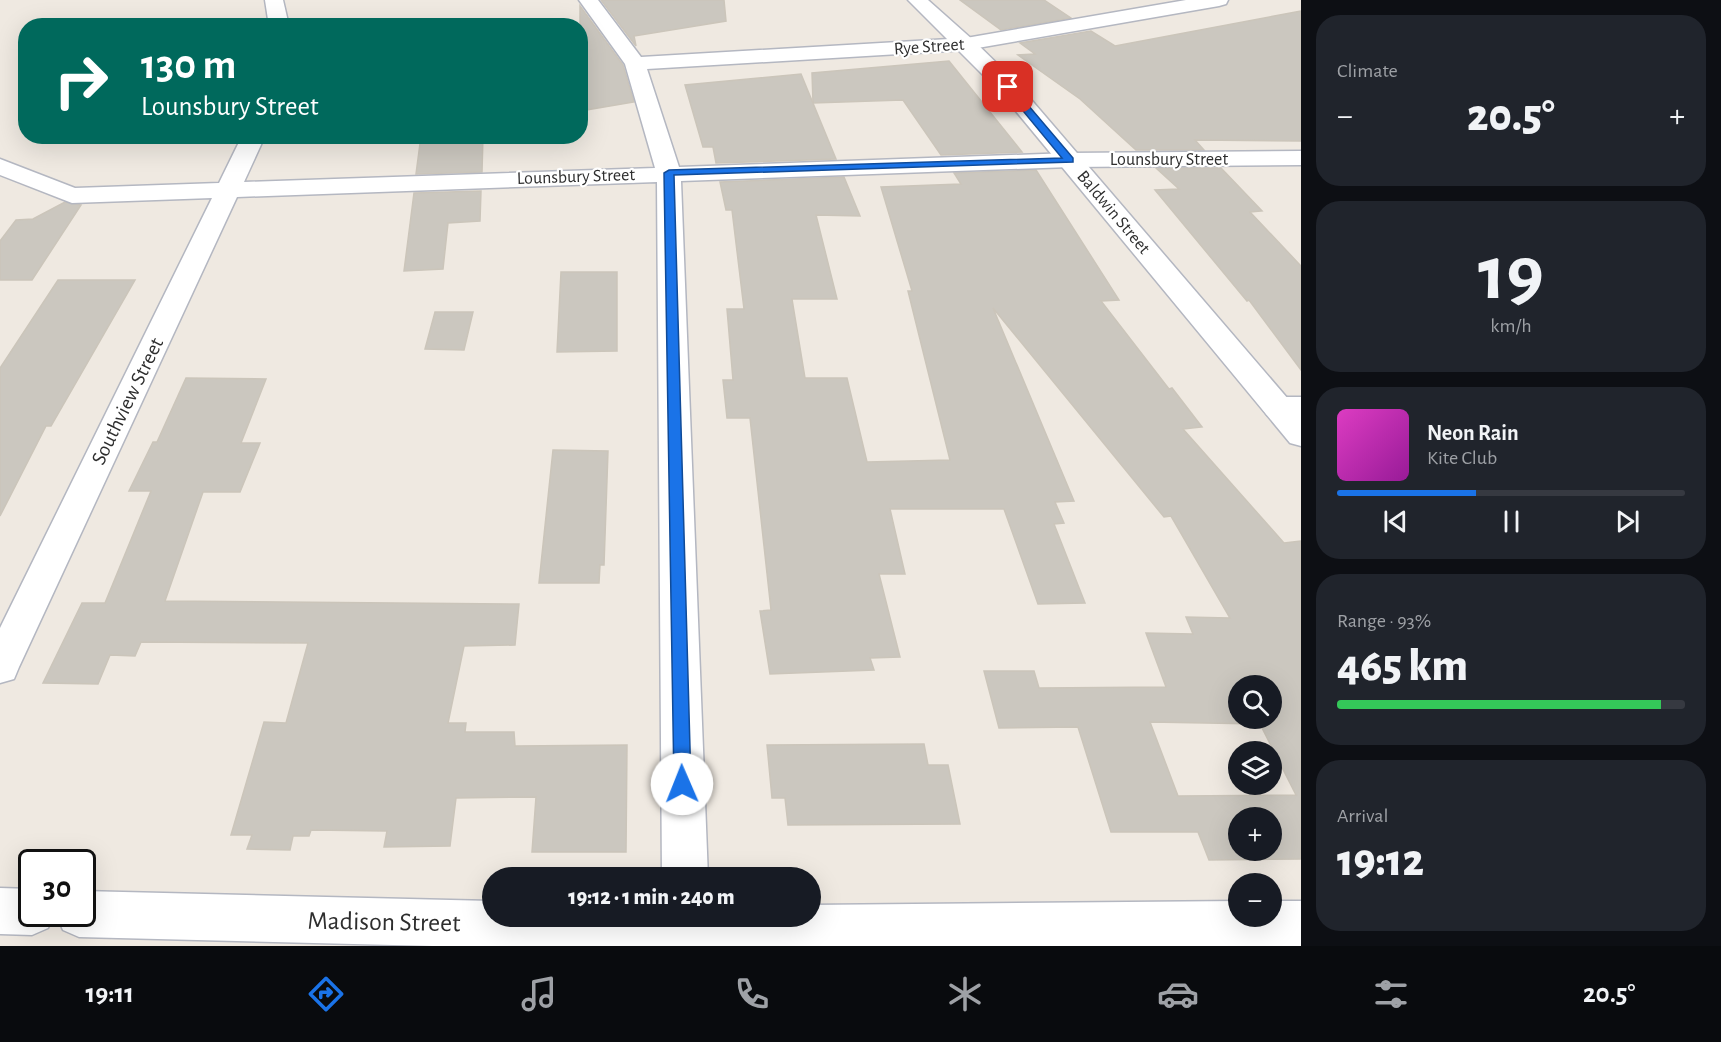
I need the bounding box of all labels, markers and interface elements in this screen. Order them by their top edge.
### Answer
street label: Rye Street [893,36,965,58]
icon: right [42,42,120,120]
text: 130 m [141,44,236,86]
pin [982,61,1033,112]
text: Climate [1337,61,1398,81]
icon: arrive [991,70,1024,103]
text: Lounsbury Street [141,93,319,120]
text: 20.5° [1467,94,1555,139]
text: − [1337,100,1353,133]
text: + [1669,100,1685,133]
street label: Lounsbury Street [1110,151,1228,169]
street label: Lounsbury Street [517,166,636,188]
street label: Baldwin Street [1073,167,1153,258]
text: 19 [1478,236,1544,314]
text: km/h [1490,316,1532,336]
street label: Southview Street [88,334,167,468]
text: Neon Rain [1427,422,1519,444]
text: Kite Club [1427,448,1497,468]
icon: previous [1379,505,1412,538]
icon: pause [1495,505,1528,538]
icon: next [1611,505,1644,538]
text: Range · 93% [1337,611,1431,631]
text: 465 km [1337,644,1468,689]
map controls [1228,675,1282,927]
button: search [1228,675,1282,729]
button: layers [1228,741,1282,795]
position arrow [650,752,714,816]
text: Arrival [1337,806,1388,826]
button: + [1228,807,1282,861]
text: 19:12 [1337,839,1424,884]
speed limit sign: 30 [18,849,96,927]
button: − [1228,873,1282,927]
text: 19:12 · 1 min · 240 m [568,886,735,908]
street label: Madison Street [307,908,461,936]
icon: directions [305,973,347,1015]
icon: music [518,973,560,1015]
icon: phone [731,973,773,1015]
icon: climate [944,973,986,1015]
icon: car [1157,973,1199,1015]
icon: filters [1370,973,1412,1015]
text: 19:11 [86,980,134,1007]
text: 20.5° [1583,980,1635,1007]

